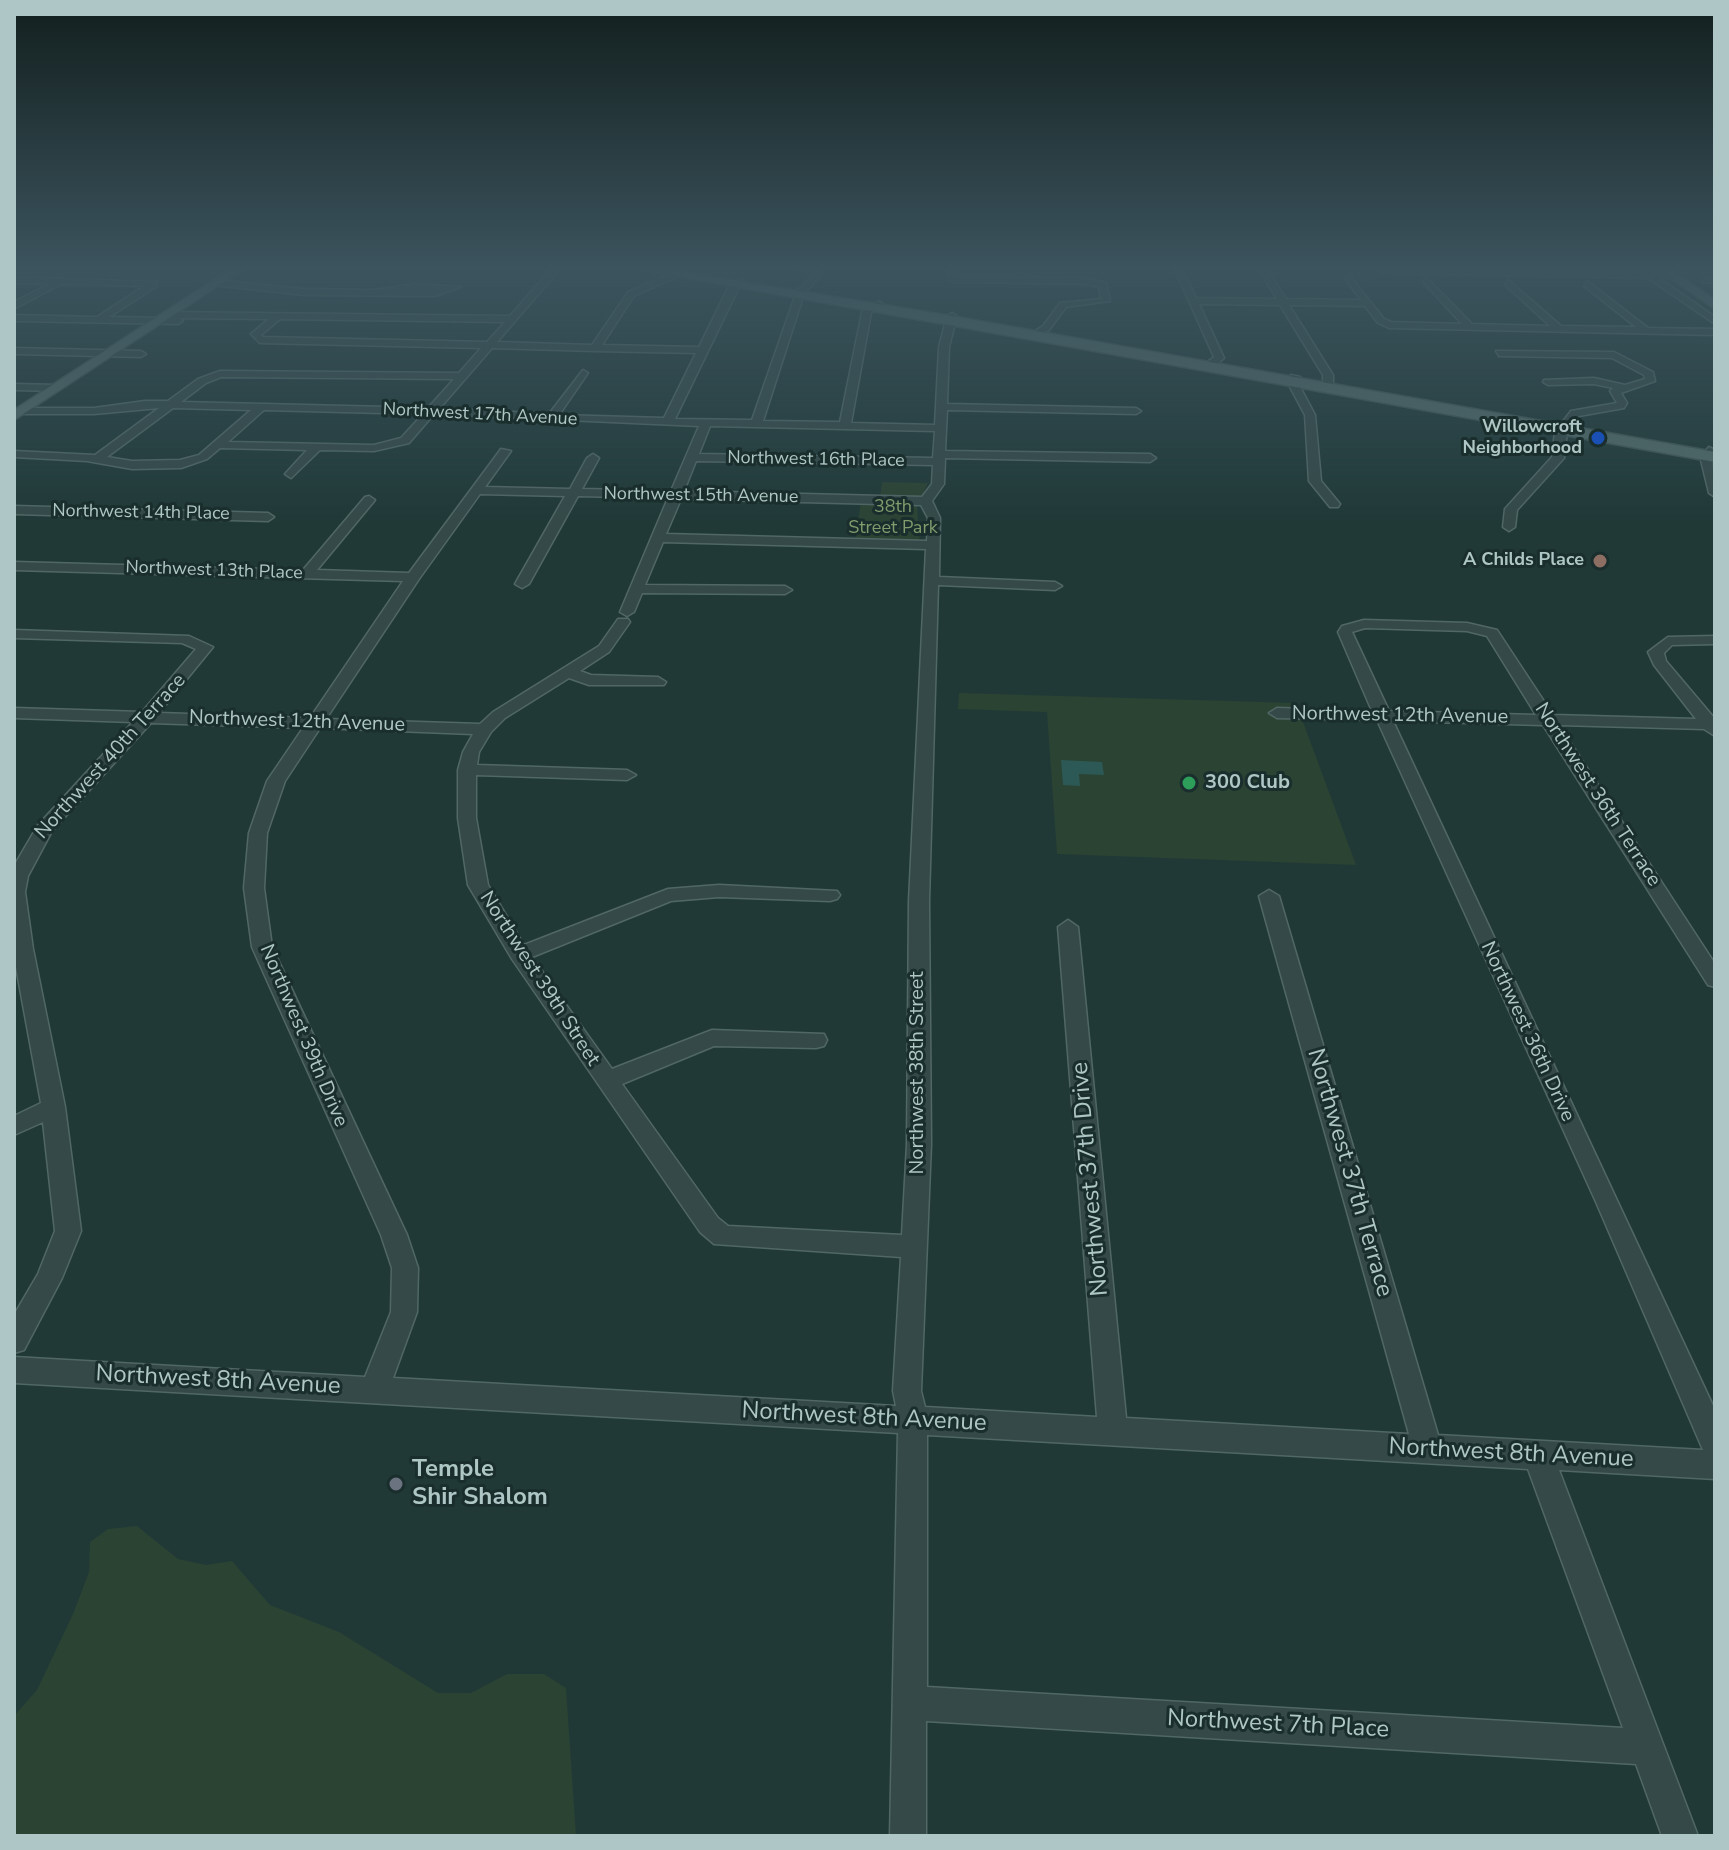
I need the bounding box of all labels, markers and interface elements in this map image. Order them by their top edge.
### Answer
street label: Northwest 17th Avenue [382,399,578,431]
place label: Willowcroft Neighborhood [1462,417,1582,460]
marker: Willowcroft Neighborhood [1589,429,1607,447]
street label: Northwest 16th Place [727,448,905,472]
street label: Northwest 15th Avenue [603,484,799,508]
park label: 38th Street Park [848,497,938,540]
street label: Northwest 14th Place [52,501,230,525]
place label: A Childs Place [1463,550,1584,572]
marker: A Childs Place [1591,552,1609,570]
street label: Northwest 13th Place [125,557,303,585]
street label: Northwest 40th Terrace [30,669,192,845]
street label: Northwest 36th Terrace [1529,699,1665,891]
street label: Northwest 12th Avenue [1292,702,1508,730]
street label: Northwest 12th Avenue [188,706,406,738]
place label: 300 Club [1205,771,1290,795]
marker: 300 Club [1180,774,1198,792]
street label: Northwest 39th Street [474,887,604,1071]
street label: Northwest 36th Drive [1475,938,1579,1126]
street label: Northwest 39th Drive [254,941,352,1131]
street label: Northwest 38th Street [906,972,930,1174]
street label: Northwest 37th Terrace [1300,1046,1398,1300]
street label: Northwest 37th Drive [1066,1061,1116,1297]
street label: Northwest 8th Avenue [95,1360,341,1402]
street label: Northwest 8th Avenue [741,1397,987,1439]
street label: Northwest 8th Avenue [1388,1433,1634,1475]
place label: Temple Shir Shalom [412,1456,548,1512]
marker: Temple Shir Shalom [387,1475,405,1493]
street label: Northwest 7th Place [1166,1705,1390,1745]

